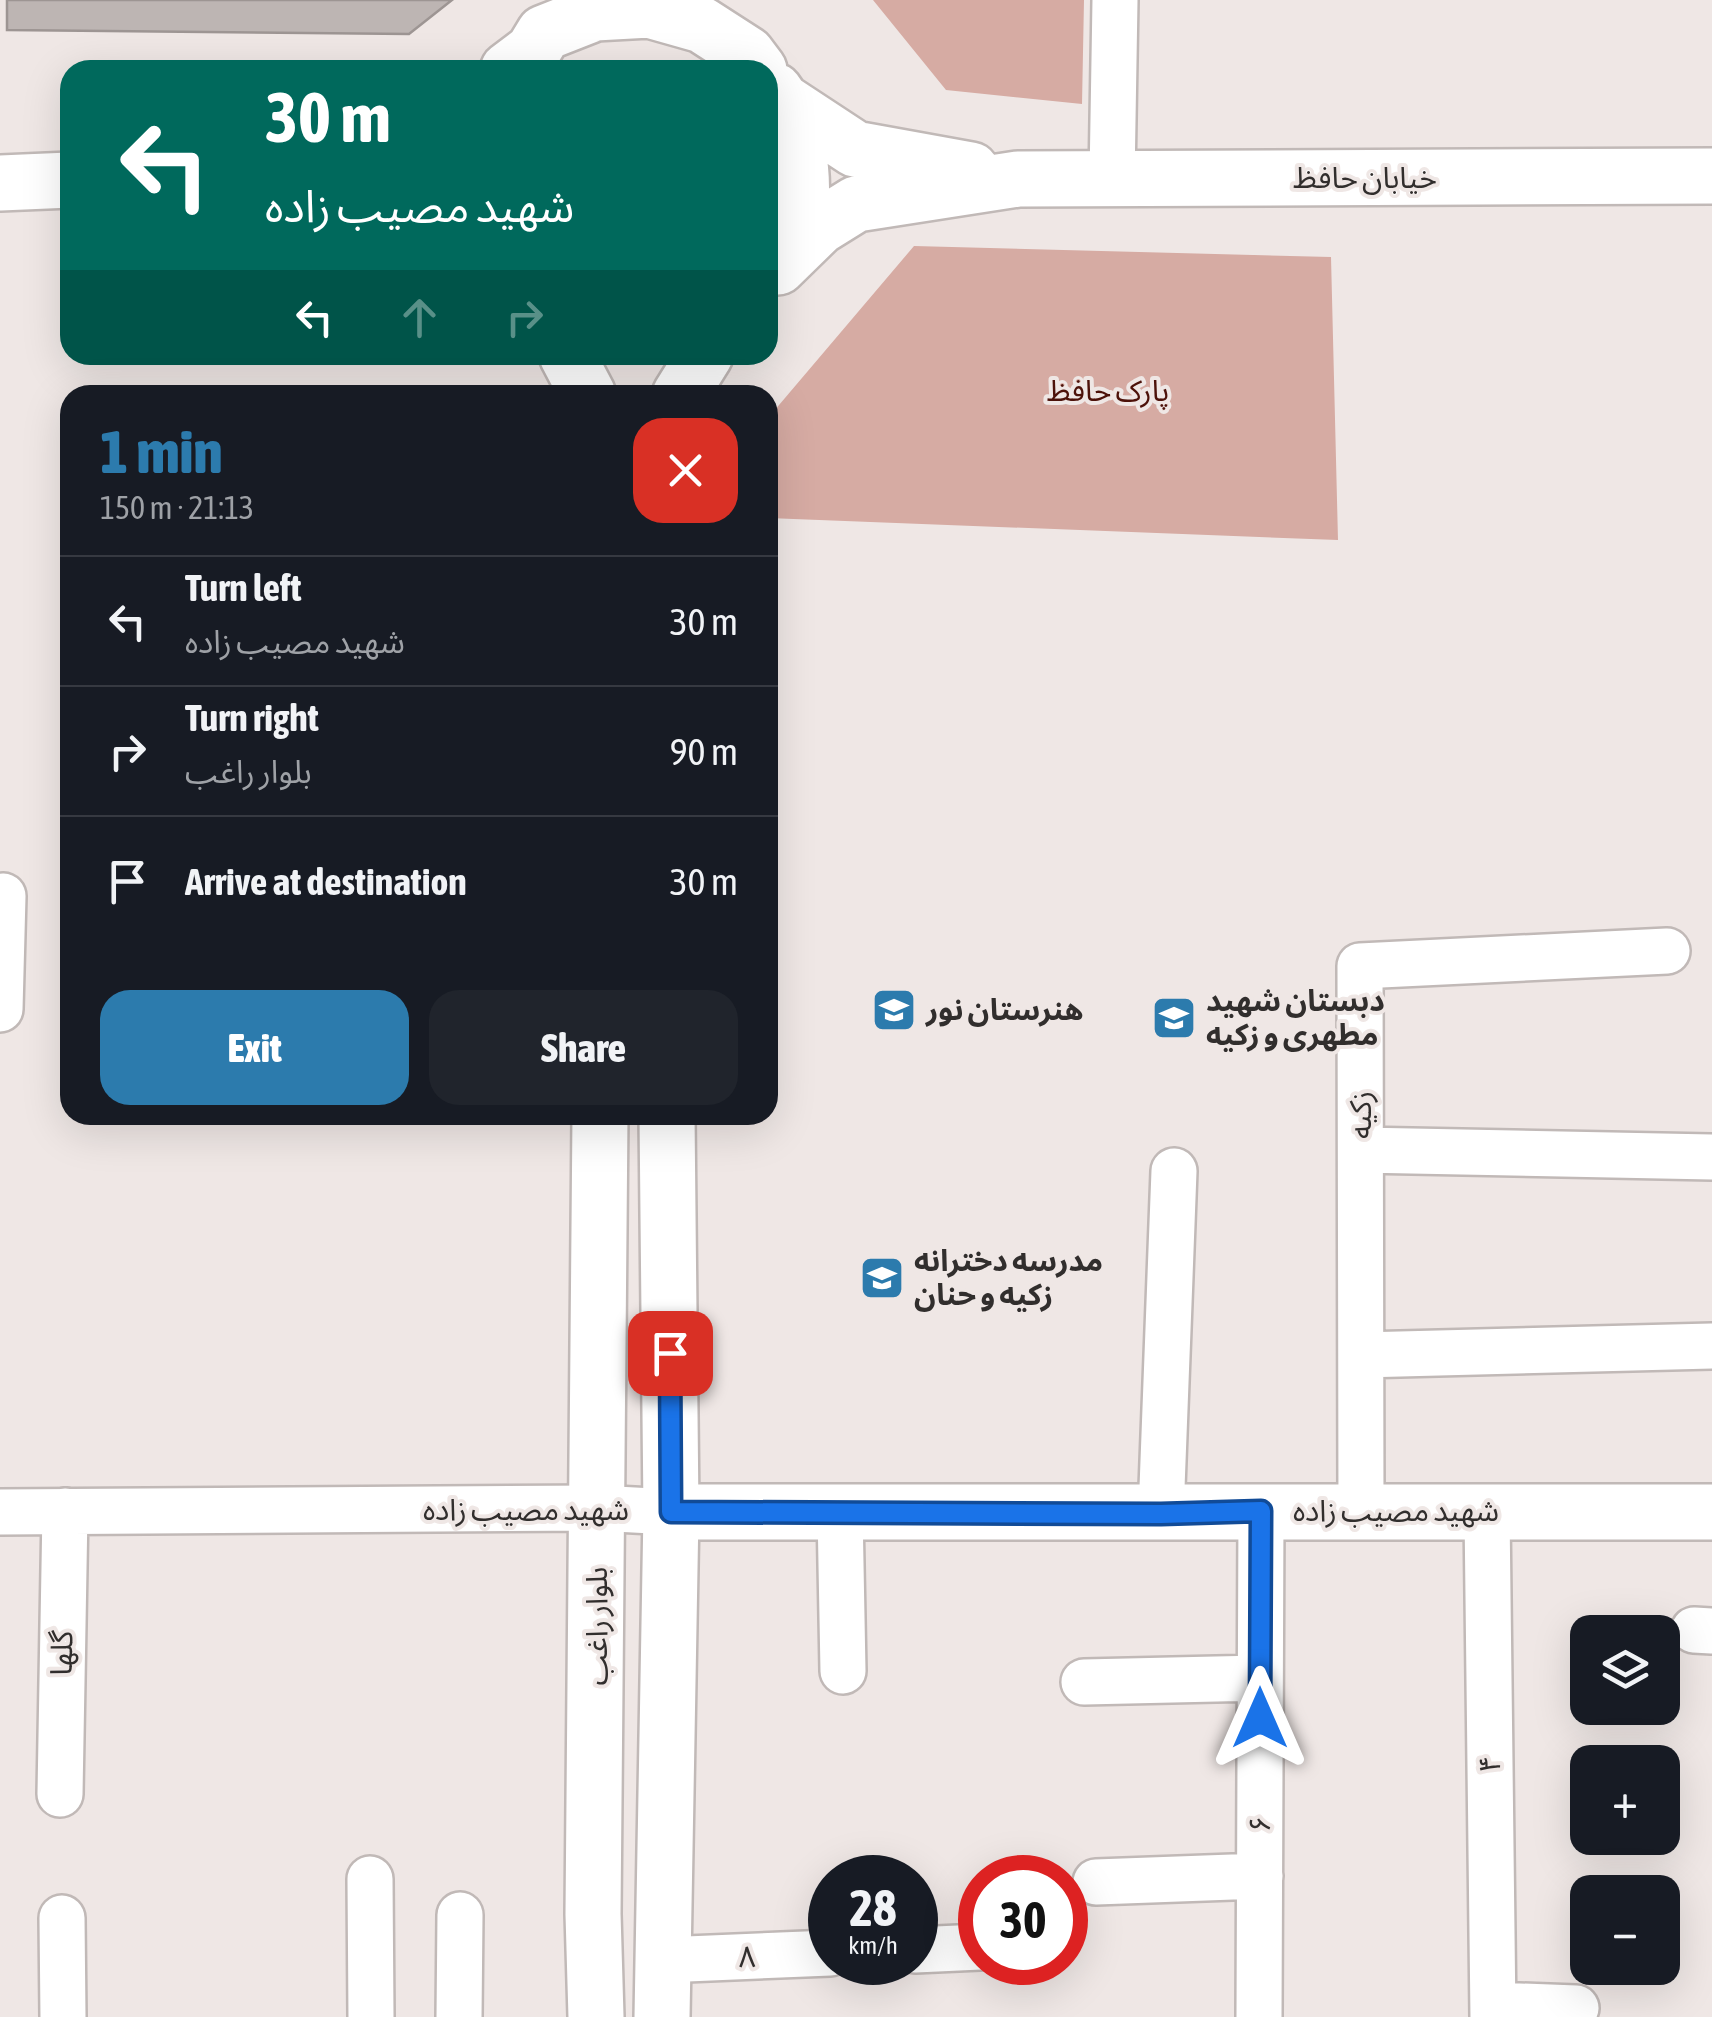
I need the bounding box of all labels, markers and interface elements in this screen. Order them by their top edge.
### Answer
text: 30 m [265,77,391,157]
icon: left [100,100,230,230]
street label: خیابان حافظ [1293,160,1437,195]
text: شهید مصیب زاده [265,180,574,232]
icon: left [287,290,342,345]
icon: ahead [392,290,447,345]
icon: right [497,290,552,345]
park label: پارک حافظ [1047,373,1169,410]
text: 1 min [100,417,223,486]
button: close [633,418,738,523]
text: 150 m · 21:13 [100,489,254,526]
text: Turn left [185,566,301,609]
icon: left [100,594,155,649]
text: 30 m [670,600,738,643]
text: شهید مصیب زاده [185,623,405,660]
text: Turn right [185,696,319,739]
icon: right [100,724,155,779]
text: 90 m [670,730,738,773]
text: بلوار راغب [185,753,312,790]
icon: arrive [100,854,155,909]
text: Arrive at destination [185,860,467,903]
text: 30 m [670,860,738,903]
place label: دبستان شهید مطهری و زکیه [1206,983,1385,1052]
school or university icon: هنرستان نور [871,987,917,1033]
button: Exit [100,990,409,1105]
button: Share [429,990,738,1105]
place label: هنرستان نور [924,992,1084,1027]
school or university icon: دبستان شهید مطهری و زکیه [1151,995,1197,1041]
street label: زکیه [1343,1091,1378,1139]
place label: مدرسه دخترانه زکیه و حنان [914,1243,1103,1312]
school or university icon: مدرسه دخترانه زکیه و حنان [859,1255,905,1301]
pin [628,1311,713,1396]
icon: arrive [643,1326,698,1381]
street label: شهید مصیب زاده [423,1492,629,1527]
street label: شهید مصیب زاده [1293,1493,1499,1528]
street label: بلوار راغب [579,1567,614,1685]
map controls [1570,1615,1680,1985]
button: layers [1570,1615,1680,1725]
street label: گلها [44,1629,79,1676]
position arrow [1208,1666,1312,1770]
button: + [1570,1745,1680,1855]
street label: ۴ [1472,1755,1506,1773]
street label: ۶ [1242,1815,1276,1833]
speed limit sign: 30 [958,1855,1088,1985]
button: − [1570,1875,1680,1985]
text: 28 [849,1879,896,1937]
text: km/h [848,1931,898,1959]
street label: ۸ [738,1939,756,1973]

